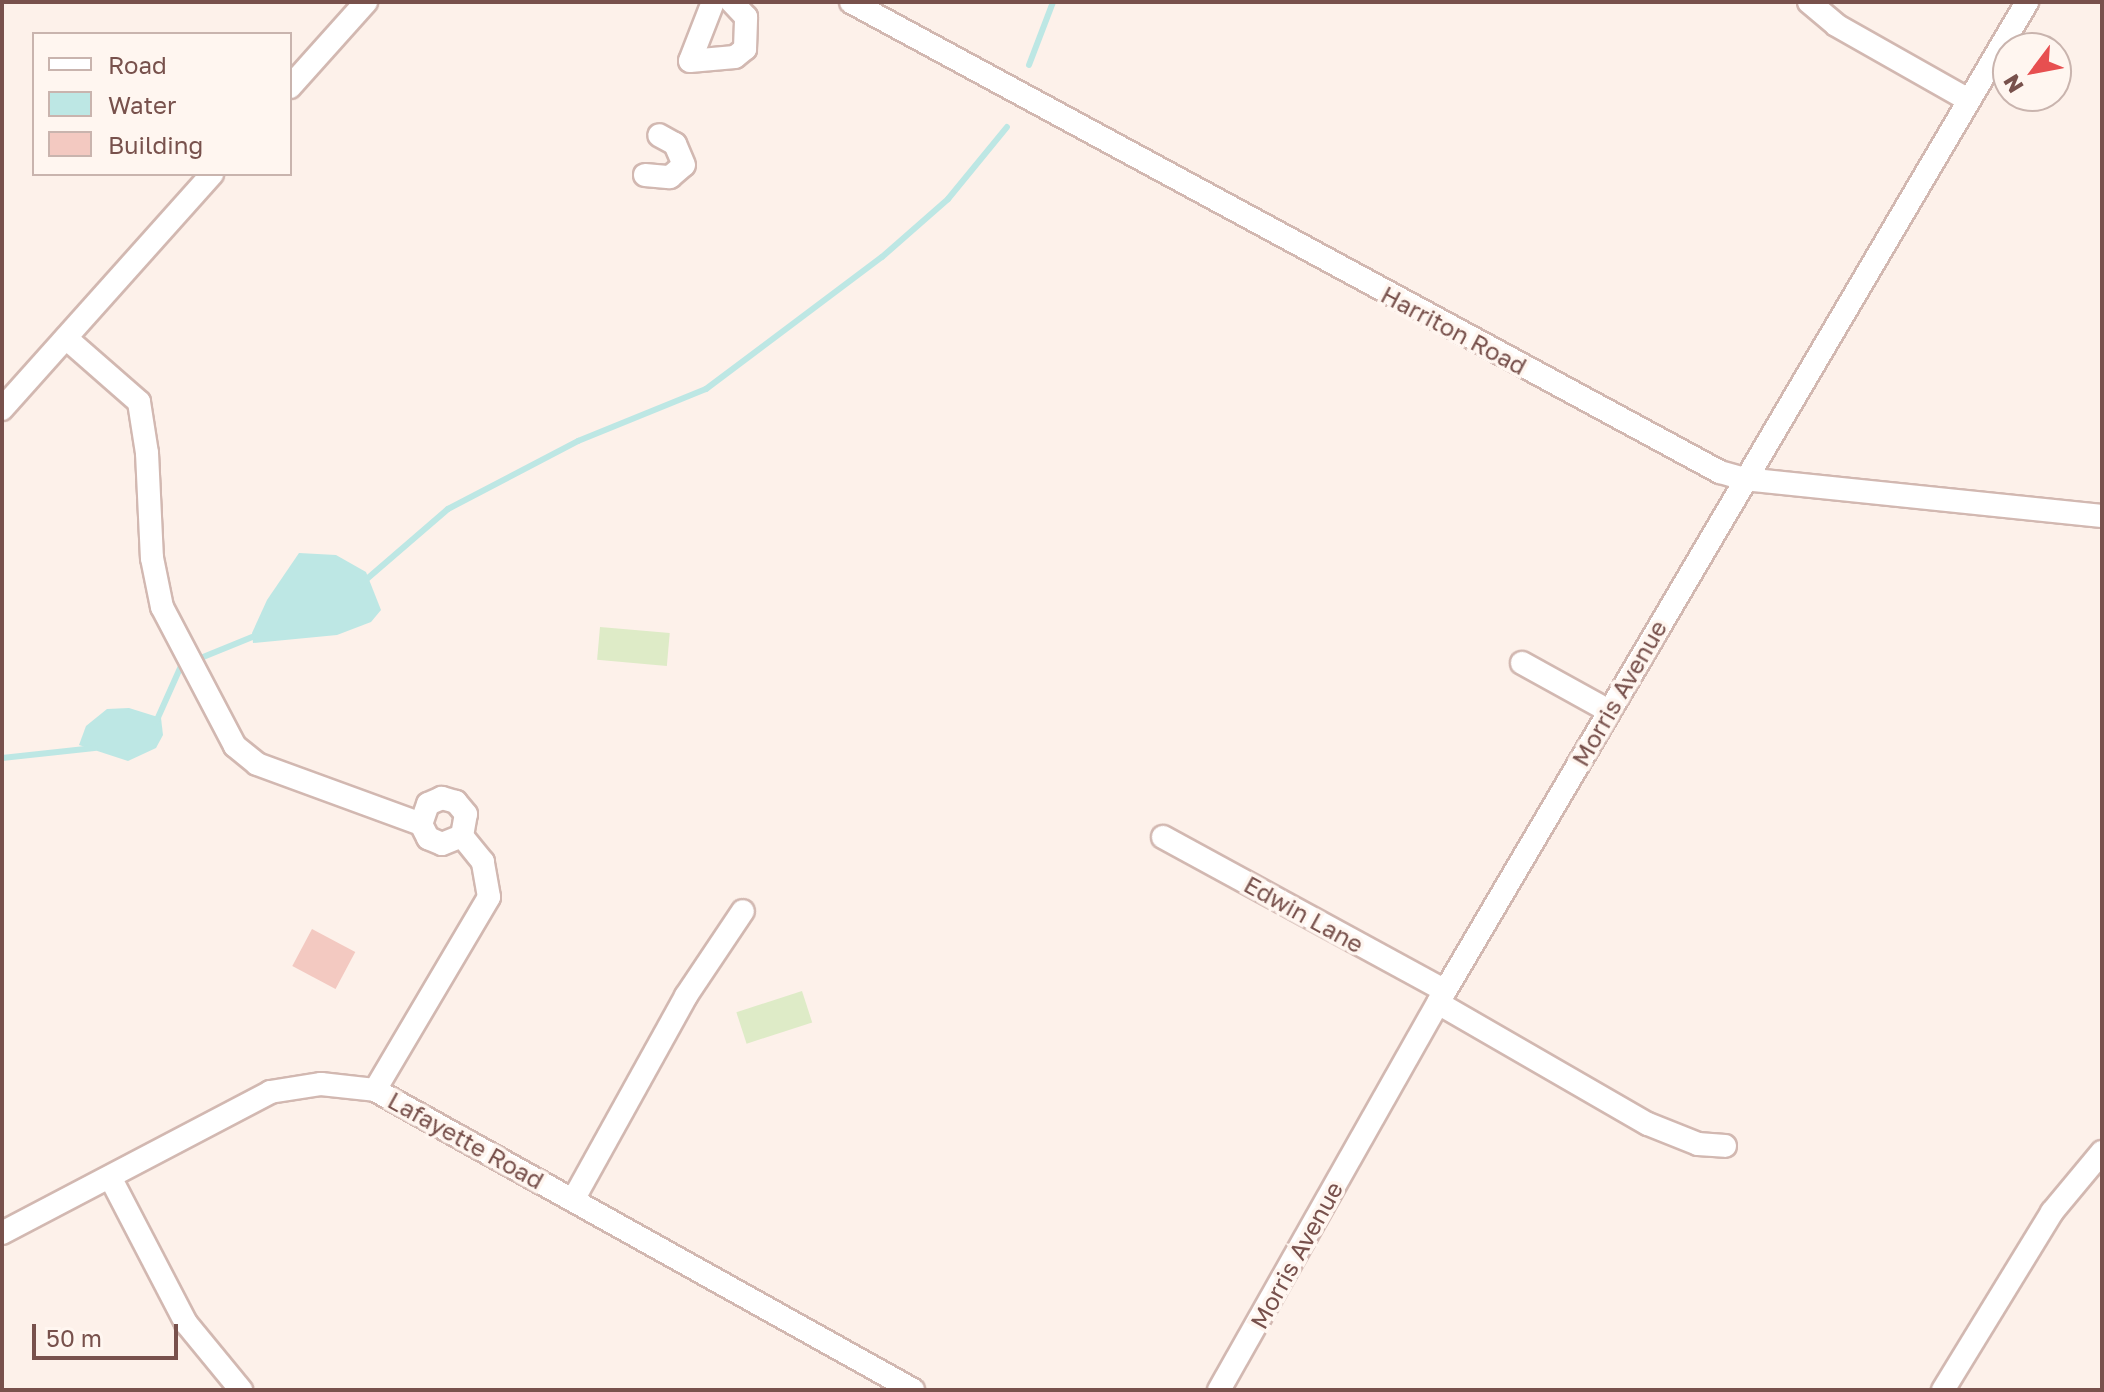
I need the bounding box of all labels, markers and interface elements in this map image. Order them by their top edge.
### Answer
legend [32,32,292,176]
north arrow [1992,32,2072,112]
text: Road [108,50,167,79]
text: N [1997,70,2029,98]
text: Water [108,90,176,119]
text: Building [108,130,203,159]
street label: Harriton Road [1376,280,1532,380]
street label: Morris Avenue [1566,615,1672,771]
street label: Edwin Lane [1239,869,1369,959]
street label: Lafayette Road [383,1085,549,1195]
street label: Morris Avenue [1244,1176,1348,1334]
scale bar [36,1308,182,1358]
text: 50 m [46,1323,102,1352]

